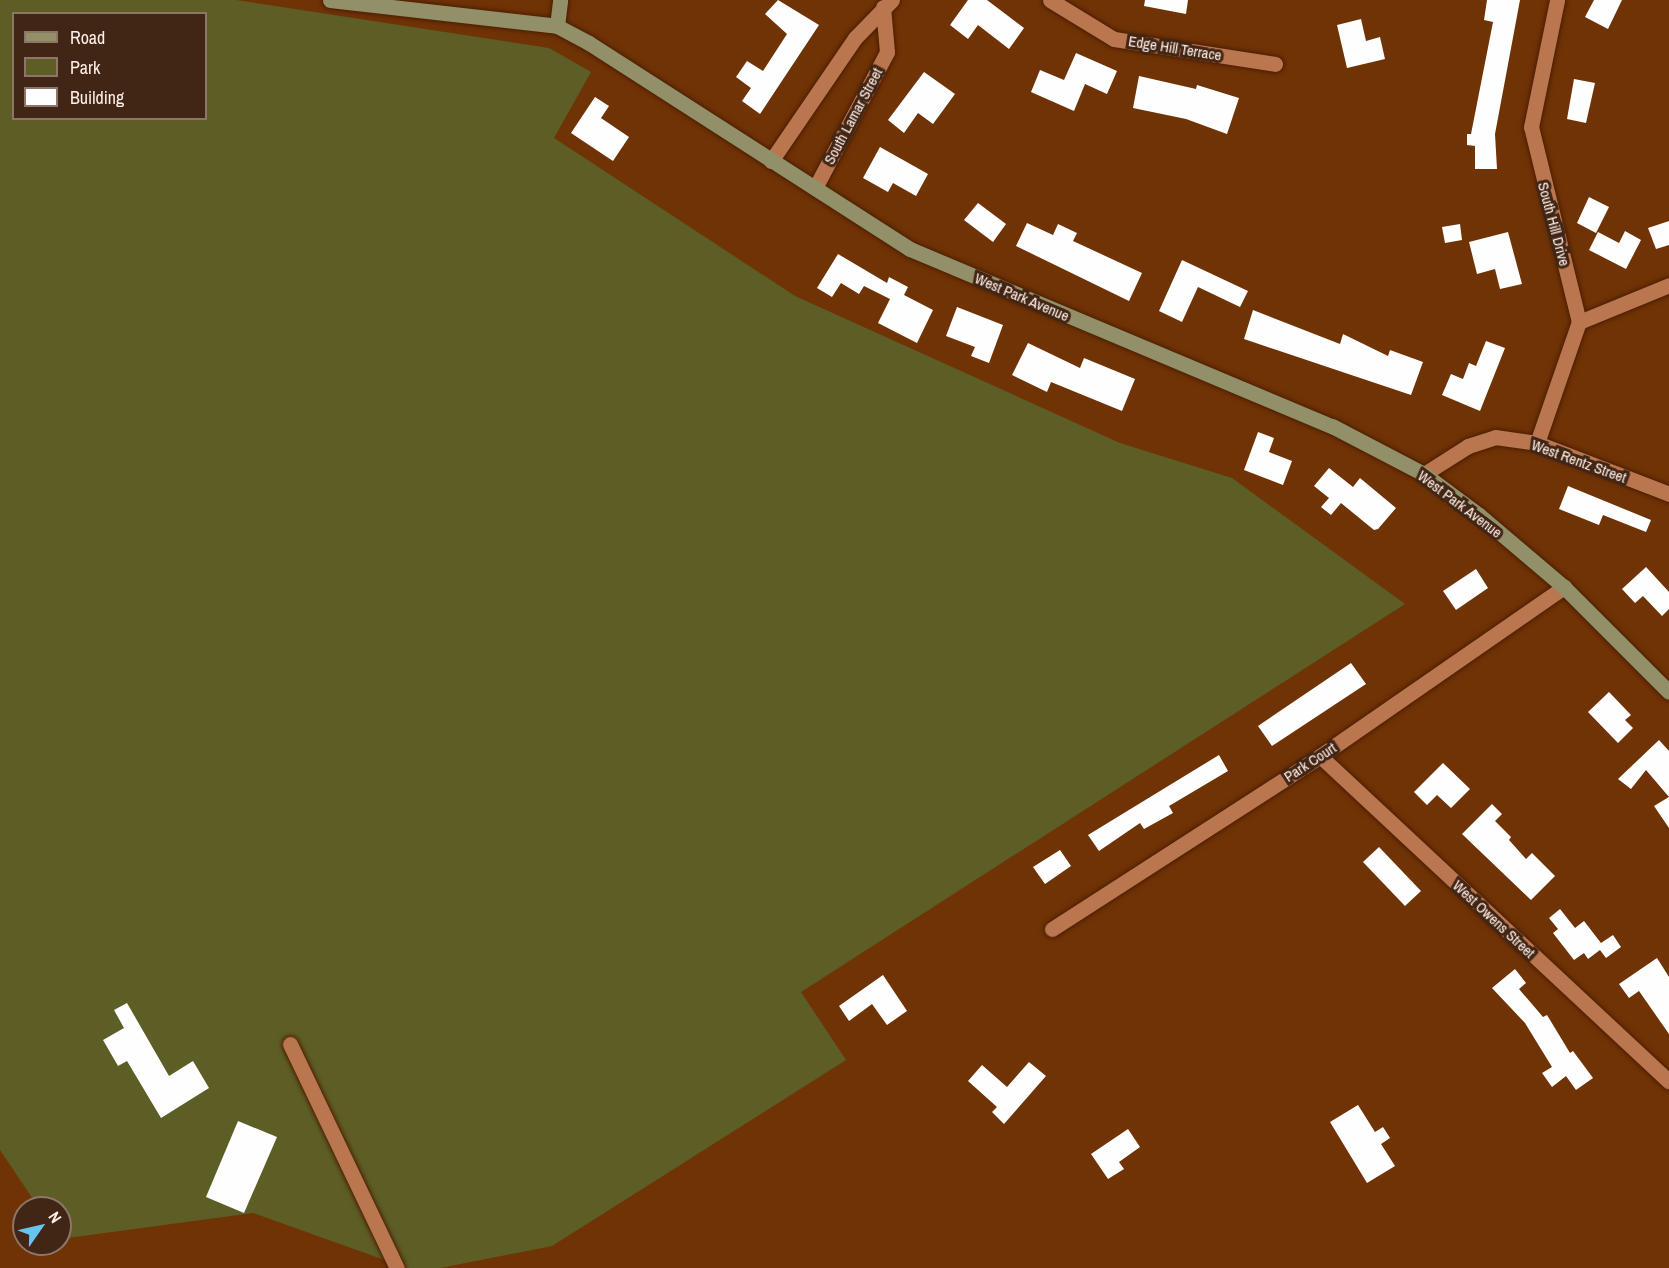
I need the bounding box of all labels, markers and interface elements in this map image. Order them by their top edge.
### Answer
legend [12,12,207,120]
text: Road [70,25,105,50]
street label: Edge Hill Terrace [1127,32,1223,64]
text: Park [70,55,100,80]
street label: South Lamar Street [820,65,886,167]
text: Building [70,85,124,110]
street label: South Hill Drive [1534,180,1574,268]
street label: West Park Avenue [972,269,1072,325]
street label: West Rentz Street [1529,436,1629,486]
street label: West Park Avenue [1414,466,1506,542]
street label: Park Court [1280,738,1340,786]
street label: West Owens Street [1449,876,1539,962]
north arrow [12,1196,72,1256]
text: N [43,1207,67,1227]

